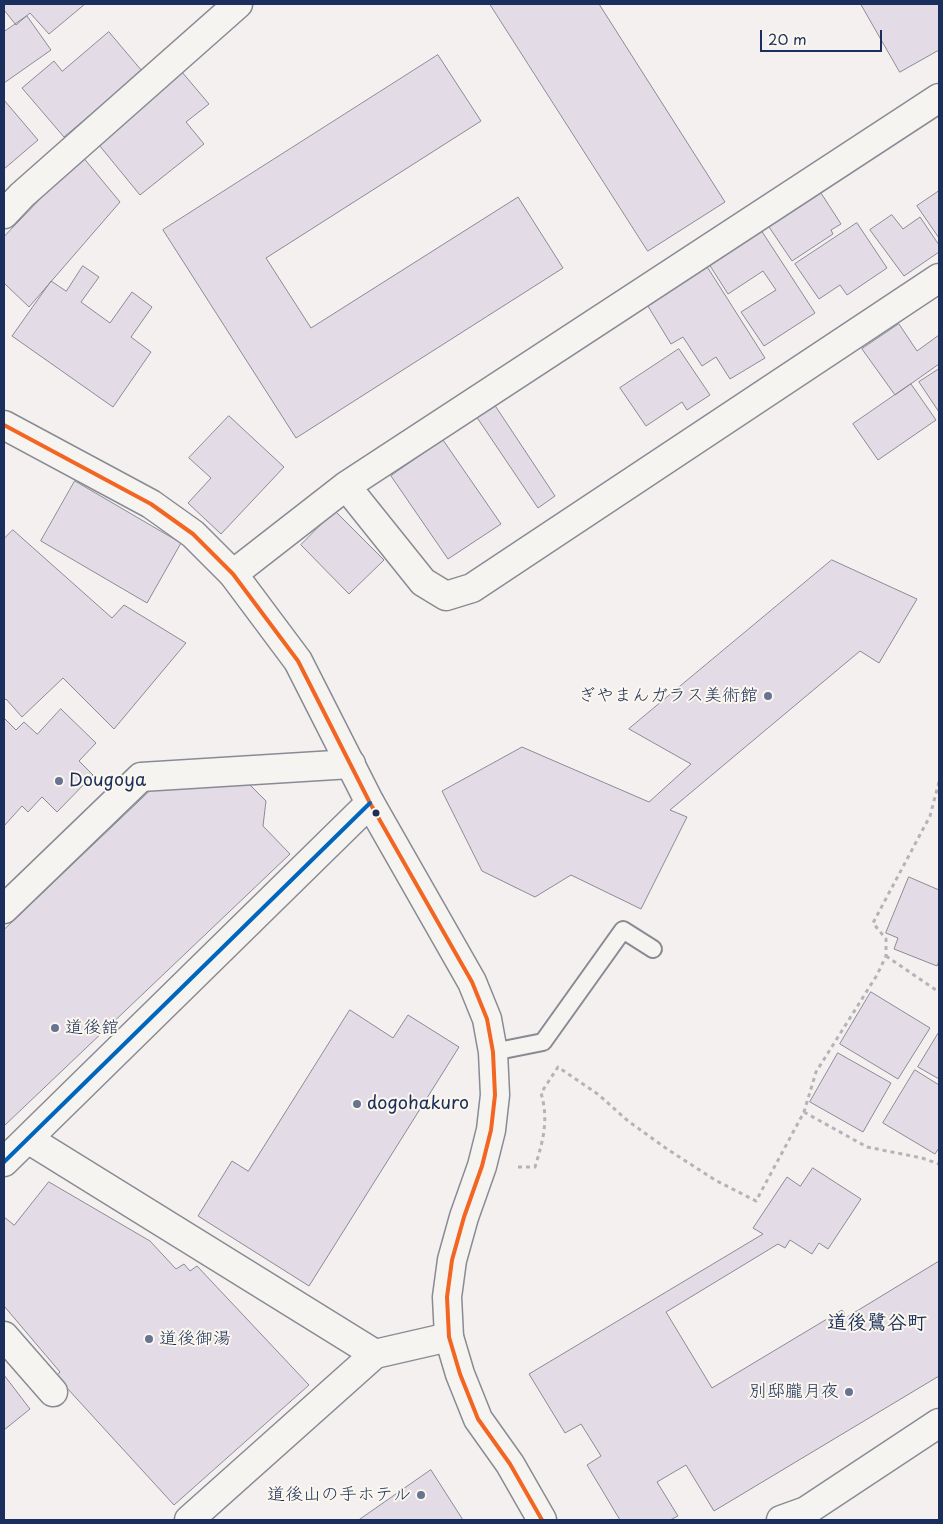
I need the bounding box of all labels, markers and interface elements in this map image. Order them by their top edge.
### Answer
scale bar [763,20,886,52]
text: 20 m [768,27,807,50]
place label: ぎやまんガラス美術館 [578,685,758,707]
marker: ぎやまんガラス美術館 [762,690,774,702]
place label: Dougoya [69,770,146,792]
marker: Dougoya [53,775,65,787]
unlabelled marker [371,808,381,818]
place label: 道後舘 [65,1017,119,1039]
marker: 道後舘 [49,1022,61,1034]
place label: dogohakuro [367,1093,469,1115]
marker: dogohakuro [351,1098,363,1110]
district label: 道後鷺谷町 [827,1311,927,1335]
place label: 道後御湯 [159,1328,231,1350]
marker: 道後御湯 [143,1333,155,1345]
place label: 別邸朧月夜 [749,1381,839,1403]
marker: 別邸朧月夜 [843,1386,855,1398]
place label: 道後山の手ホテル [267,1484,411,1506]
marker: 道後山の手ホテル [415,1489,427,1501]

